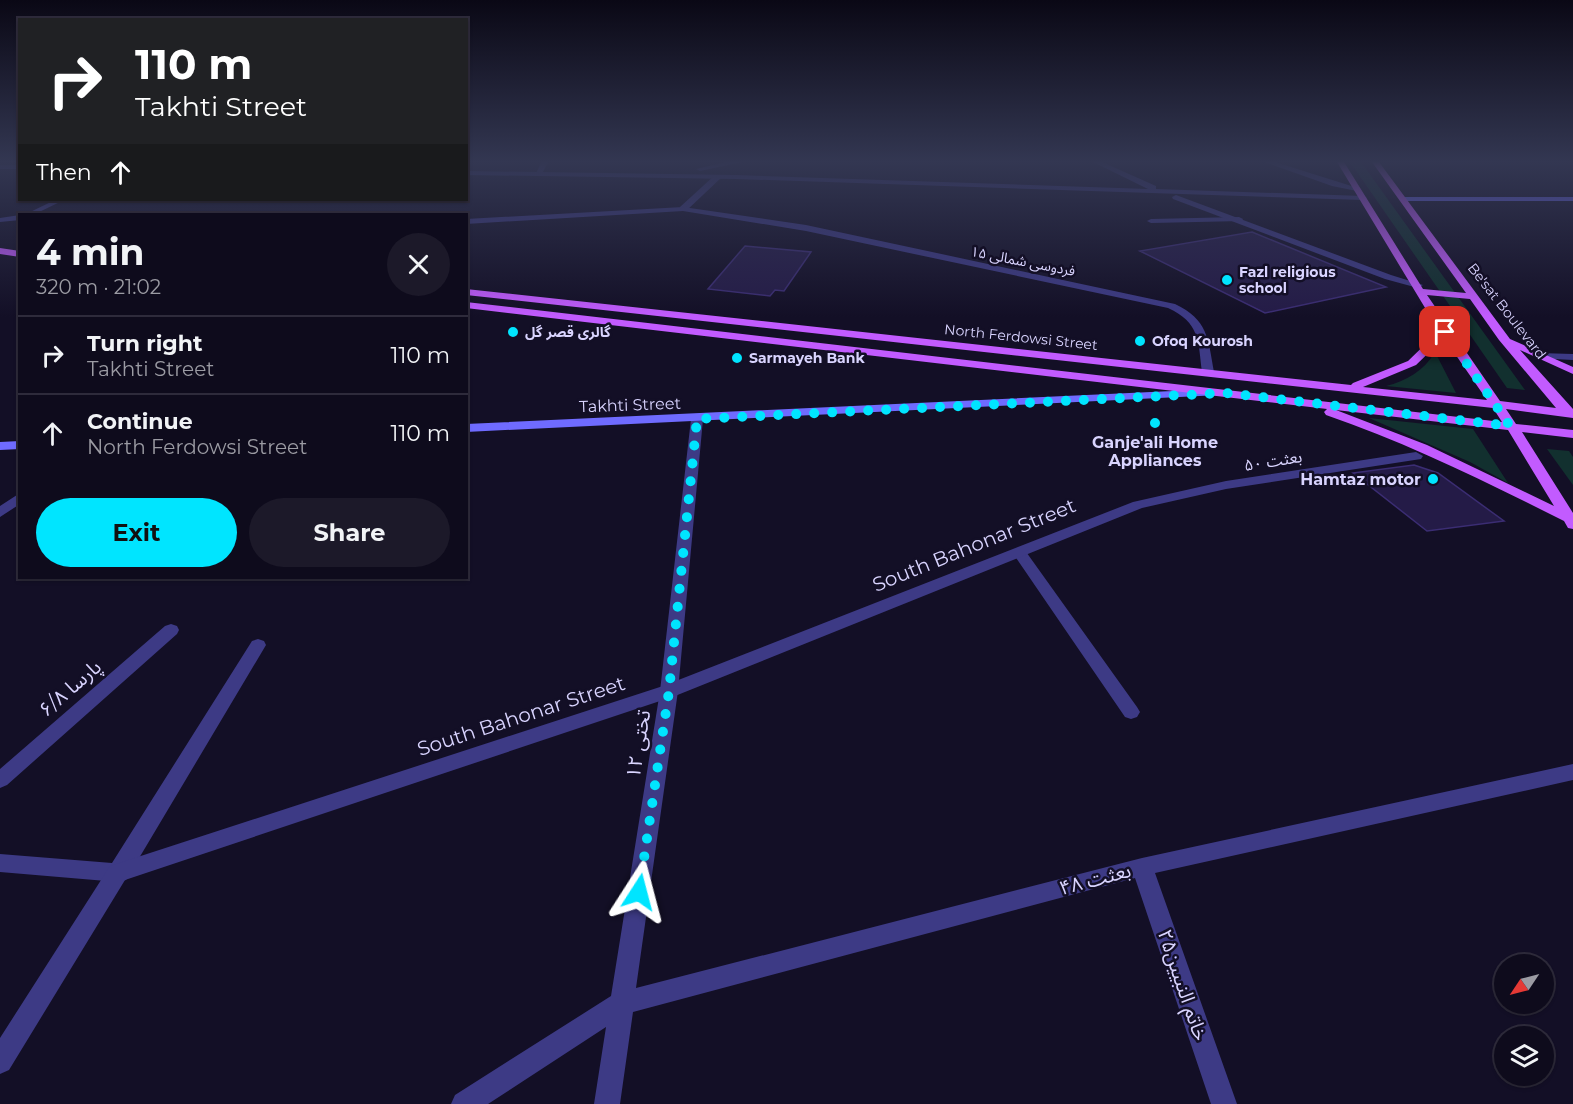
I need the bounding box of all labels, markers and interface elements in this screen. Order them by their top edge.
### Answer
text: 110 m [135,38,252,90]
icon: right [36,42,114,120]
text: Takhti Street [135,90,307,123]
icon: ahead [104,156,137,189]
text: Then [36,159,92,186]
text: 4 min [36,230,144,274]
button: close [387,233,450,296]
street label: فردوسی شمالی ۱۵ [969,242,1077,280]
street label: Be'sat Boulevard [1464,259,1550,363]
place label: Fazl religious school [1239,263,1336,297]
marker: Fazl religious school [1220,273,1234,287]
text: 320 m · 21:02 [36,275,161,299]
pin [1419,306,1470,357]
icon: arrive [1428,315,1461,348]
street label: North Ferdowsi Street [943,320,1099,354]
place label: گالری قصر گل [525,323,611,341]
marker: گالری قصر گل [506,325,520,339]
text: Turn right [87,330,202,357]
place label: Ofoq Kourosh [1152,332,1253,350]
marker: Ofoq Kourosh [1133,334,1147,348]
icon: right [36,339,69,372]
text: 110 m [390,342,450,369]
place label: Sarmayeh Bank [749,349,865,367]
marker: Sarmayeh Bank [730,351,744,365]
text: Takhti Street [87,357,214,381]
street label: Takhti Street [579,394,682,416]
text: Continue [87,408,193,435]
marker: Ganje'ali Home Appliances [1148,416,1162,430]
icon: ahead [36,417,69,450]
text: 110 m [390,420,450,447]
place label: Ganje'ali Home Appliances [1092,433,1218,470]
text: North Ferdowsi Street [87,435,307,459]
street label: بعثت ۵۰ [1243,447,1303,475]
place label: Hamtaz motor [1300,470,1421,489]
marker: Hamtaz motor [1426,472,1440,486]
street label: South Bahonar Street [869,493,1079,597]
button: Exit [36,498,237,567]
button: Share [249,498,450,567]
street label: پارسا ۶/۸ [34,654,107,722]
street label: South Bahonar Street [414,671,628,761]
street label: تختی ۱۲ [621,708,655,780]
street label: بعثت ۴۸ [1057,858,1133,900]
position arrow [607,860,671,924]
street label: خاتم النبیین۲۵ [1150,926,1213,1045]
north arrow [1494,954,1554,1014]
map controls [1494,954,1554,1086]
button: layers [1494,1026,1554,1086]

